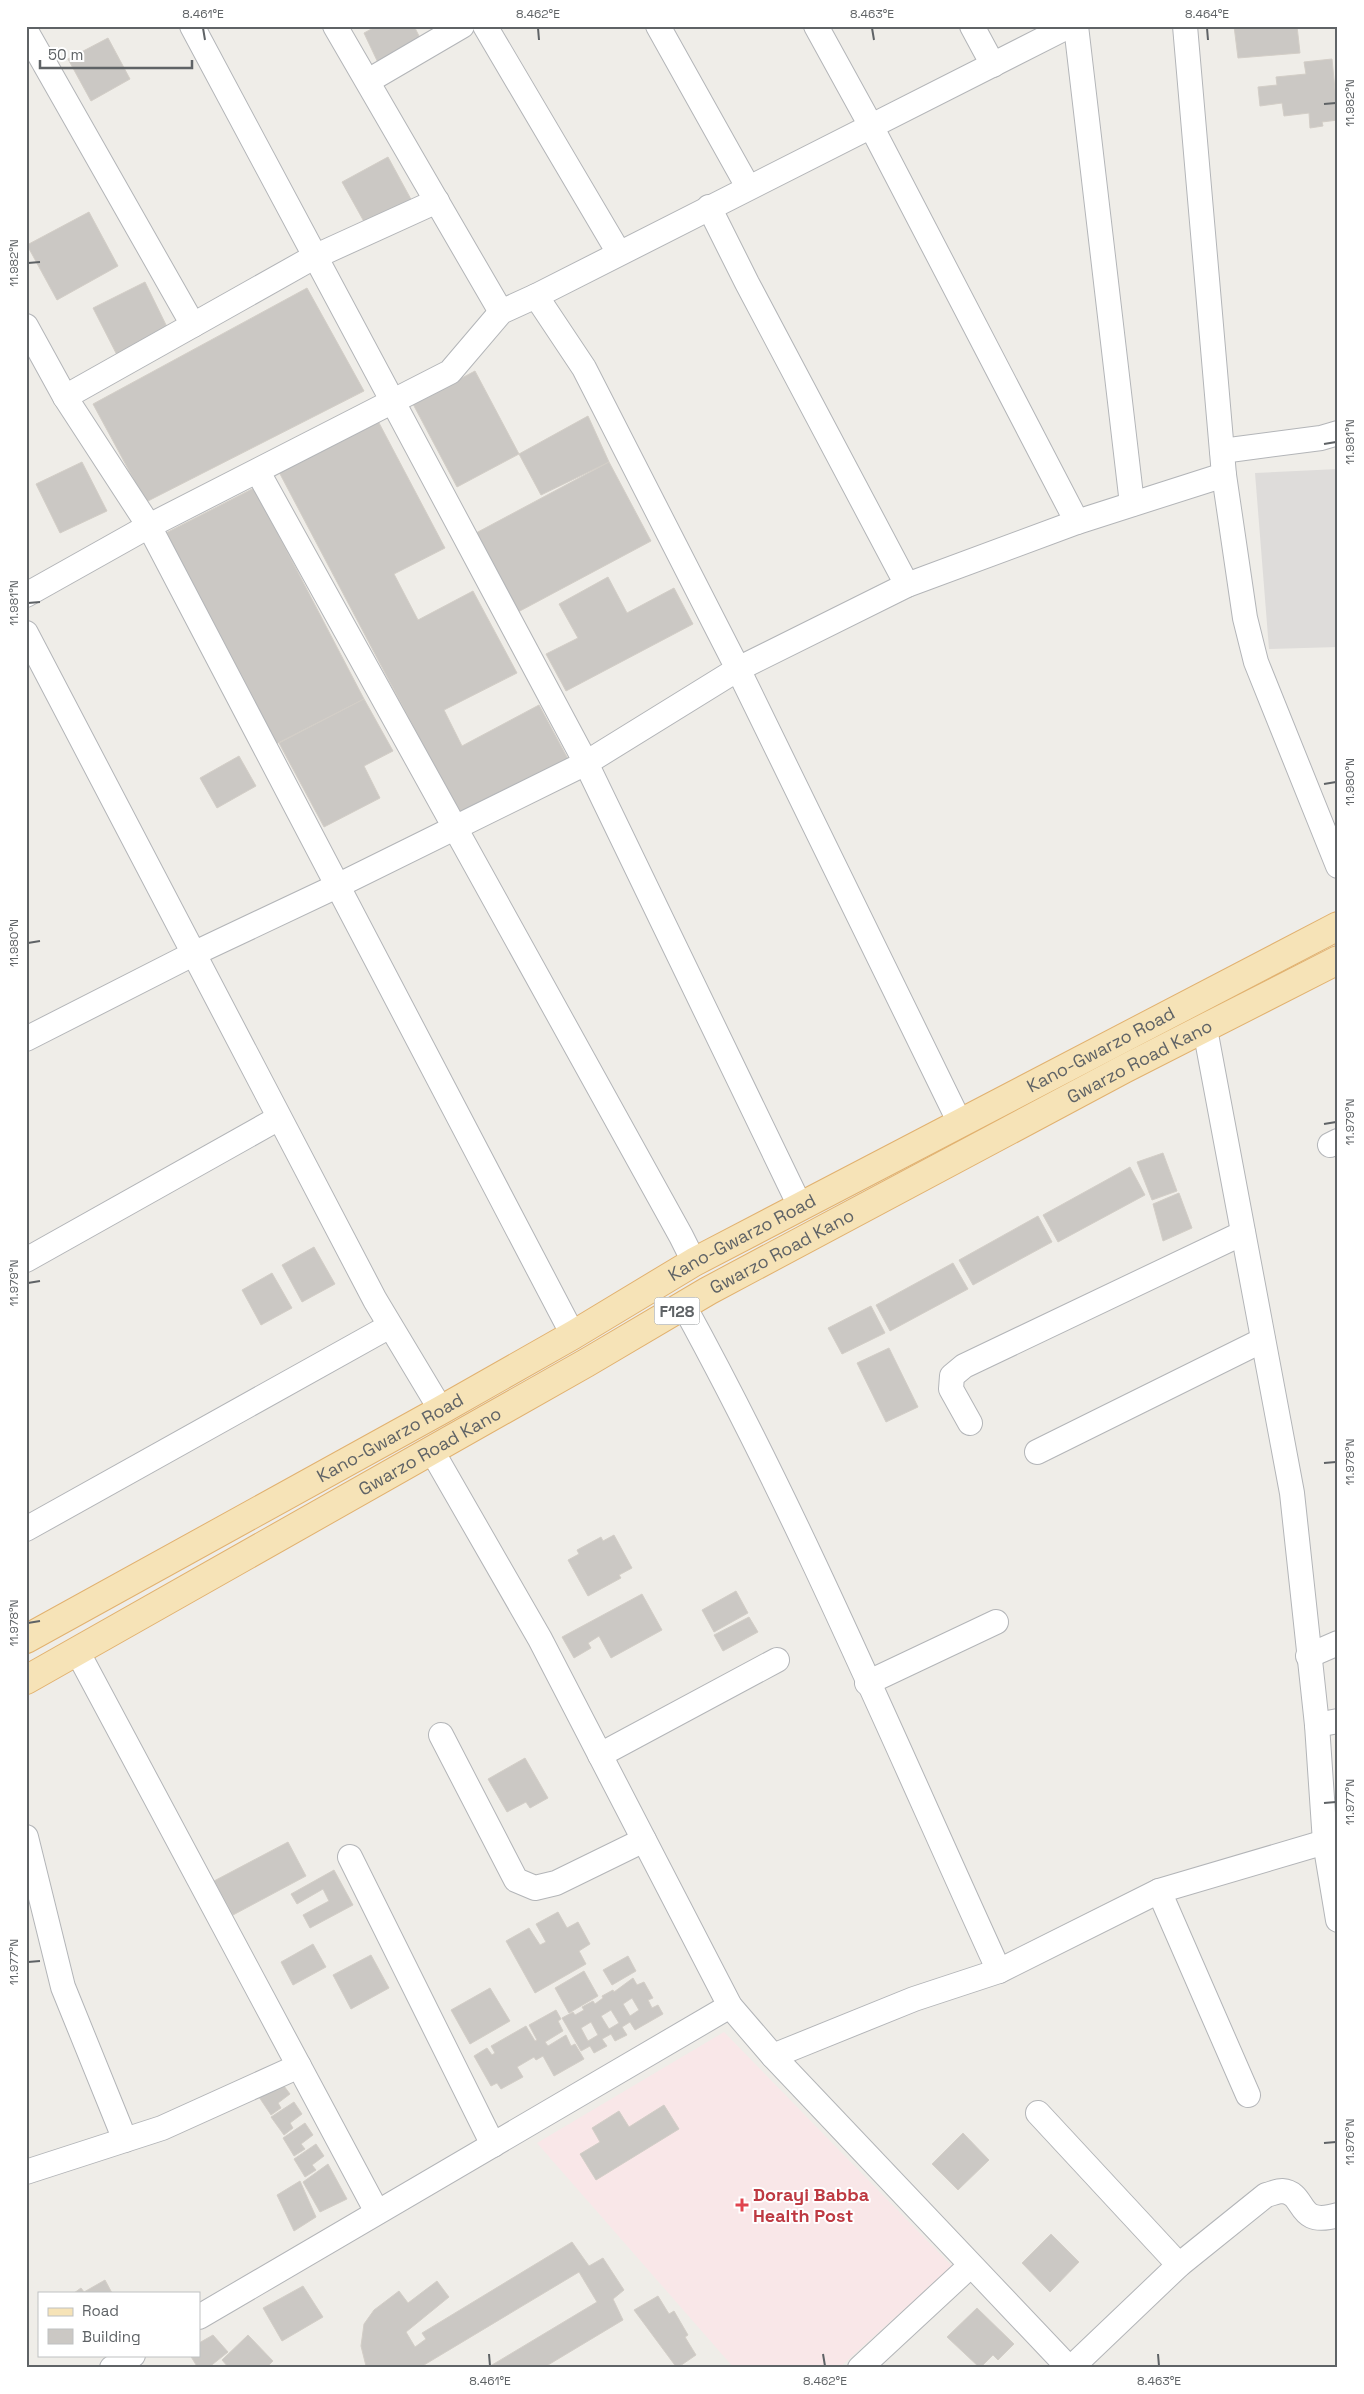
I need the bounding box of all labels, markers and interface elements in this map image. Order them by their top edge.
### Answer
text: 8.461°E [182,6,224,22]
text: 8.462°E [516,6,560,22]
text: 8.463°E [850,6,894,22]
text: 8.464°E [1185,6,1229,22]
scale bar [40,38,192,70]
text: 50 m [48,45,83,64]
text: 11.982°N [1342,79,1358,127]
text: 11.982°N [6,239,22,287]
text: 11.981°N [1342,419,1358,465]
text: 11.981°N [6,580,22,626]
text: 11.980°N [1342,758,1358,806]
text: 11.980°N [6,919,22,967]
street label: Kano-Gwarzo Road [1023,1001,1179,1097]
street label: Gwarzo Road Kano [1063,1014,1216,1108]
text: 11.979°N [1342,1099,1358,1145]
street label: Kano-Gwarzo Road [664,1189,820,1286]
street label: Gwarzo Road Kano [706,1203,858,1299]
text: 11.979°N [6,1260,22,1306]
road number: F128 [654,1298,700,1324]
street label: Kano-Gwarzo Road [313,1388,467,1487]
street label: Gwarzo Road Kano [354,1401,505,1501]
text: 11.978°N [1342,1439,1358,1485]
text: 11.978°N [6,1600,22,1646]
text: 11.977°N [1342,1779,1358,1825]
text: 11.977°N [6,1939,22,1985]
text: 11.976°N [1342,2119,1358,2165]
place label: Dorayi Babba Health Post [753,2183,870,2227]
marker: Dorayi Babba Health Post [735,2198,749,2212]
legend [38,2292,200,2356]
text: Road [82,2301,119,2320]
text: Building [82,2327,141,2346]
text: 8.461°E [469,2373,511,2389]
text: 8.462°E [803,2373,847,2389]
text: 8.463°E [1137,2373,1181,2389]

